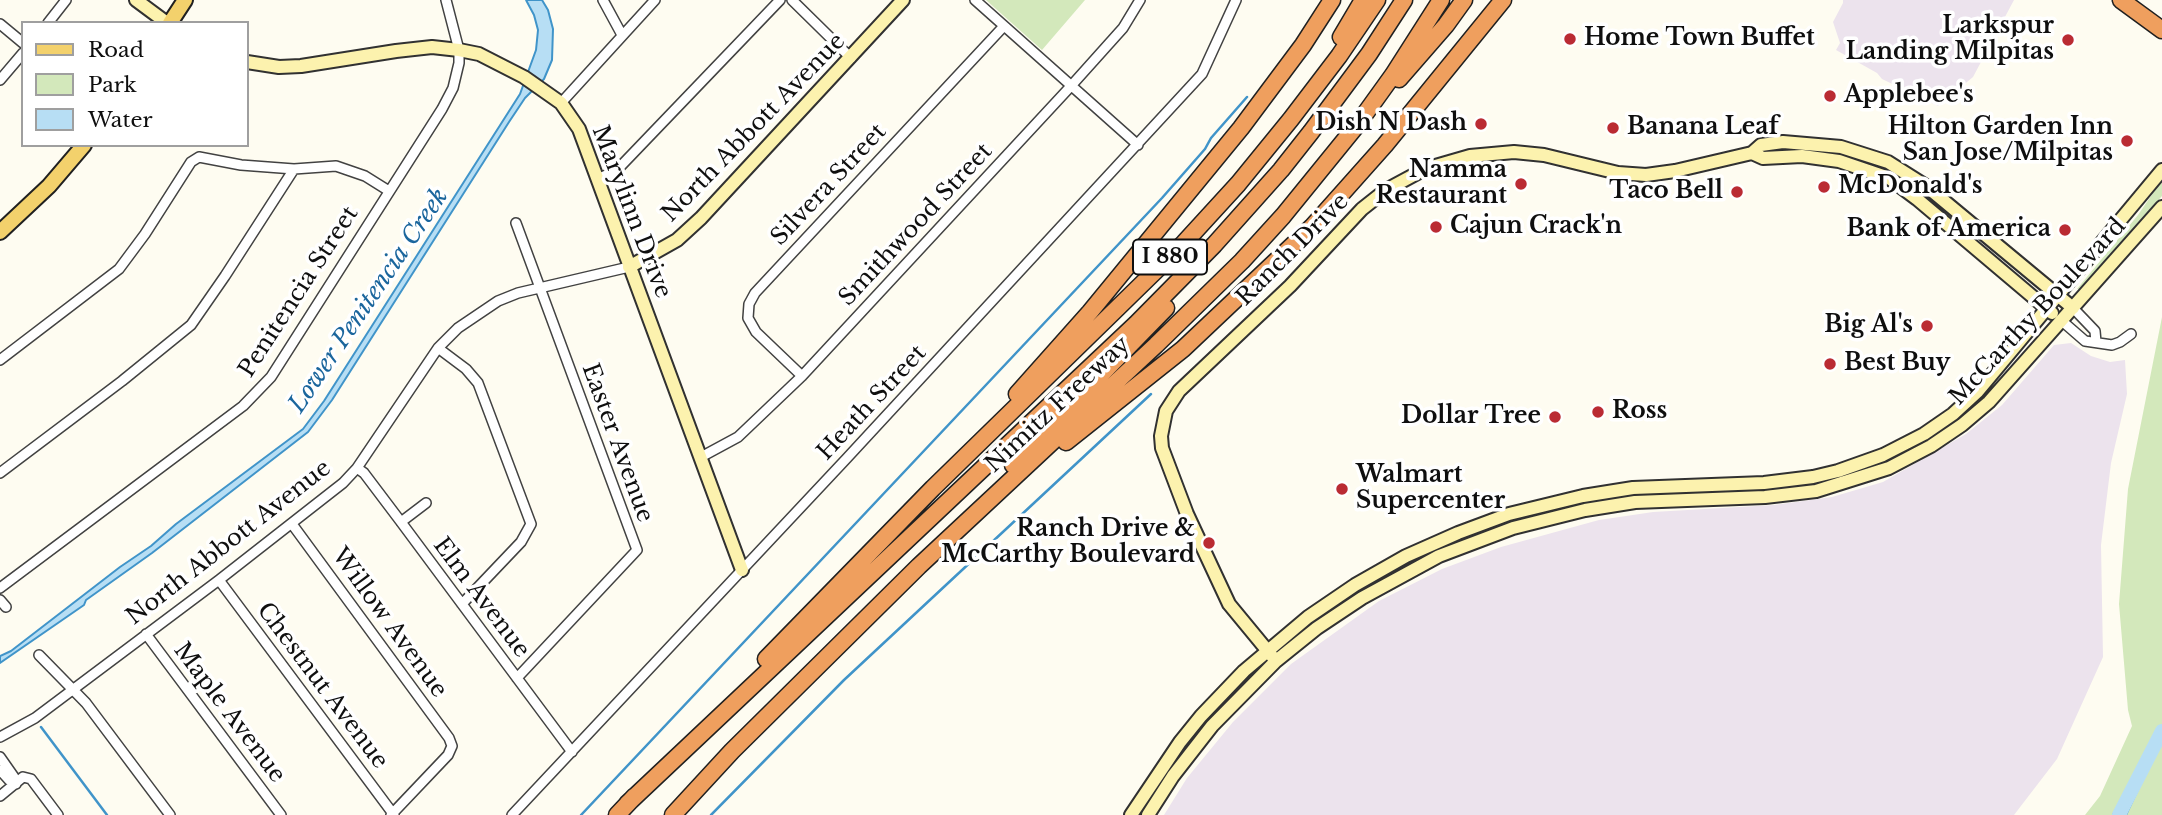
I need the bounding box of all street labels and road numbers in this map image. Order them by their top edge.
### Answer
street label: North Abbott Avenue [657,28,851,228]
street label: Silvera Street [766,118,892,252]
street label: Marylinn Drive [585,122,677,302]
street label: Smithwood Street [834,138,998,312]
street label: Ranch Drive [1231,188,1355,312]
street label: Penitencia Street [233,201,365,383]
street label: McCarthy Boulevard [1944,213,2132,411]
road number: I 880 [1133,240,1207,274]
street label: Nimitz Freeway [980,331,1136,479]
street label: Heath Street [812,340,932,466]
street label: Easter Avenue [575,360,659,526]
street label: North Abbott Avenue [121,455,337,631]
street label: Elm Avenue [427,533,535,663]
street label: Willow Avenue [326,543,452,703]
street label: Chestnut Avenue [251,598,393,774]
street label: Maple Avenue [167,638,291,788]

